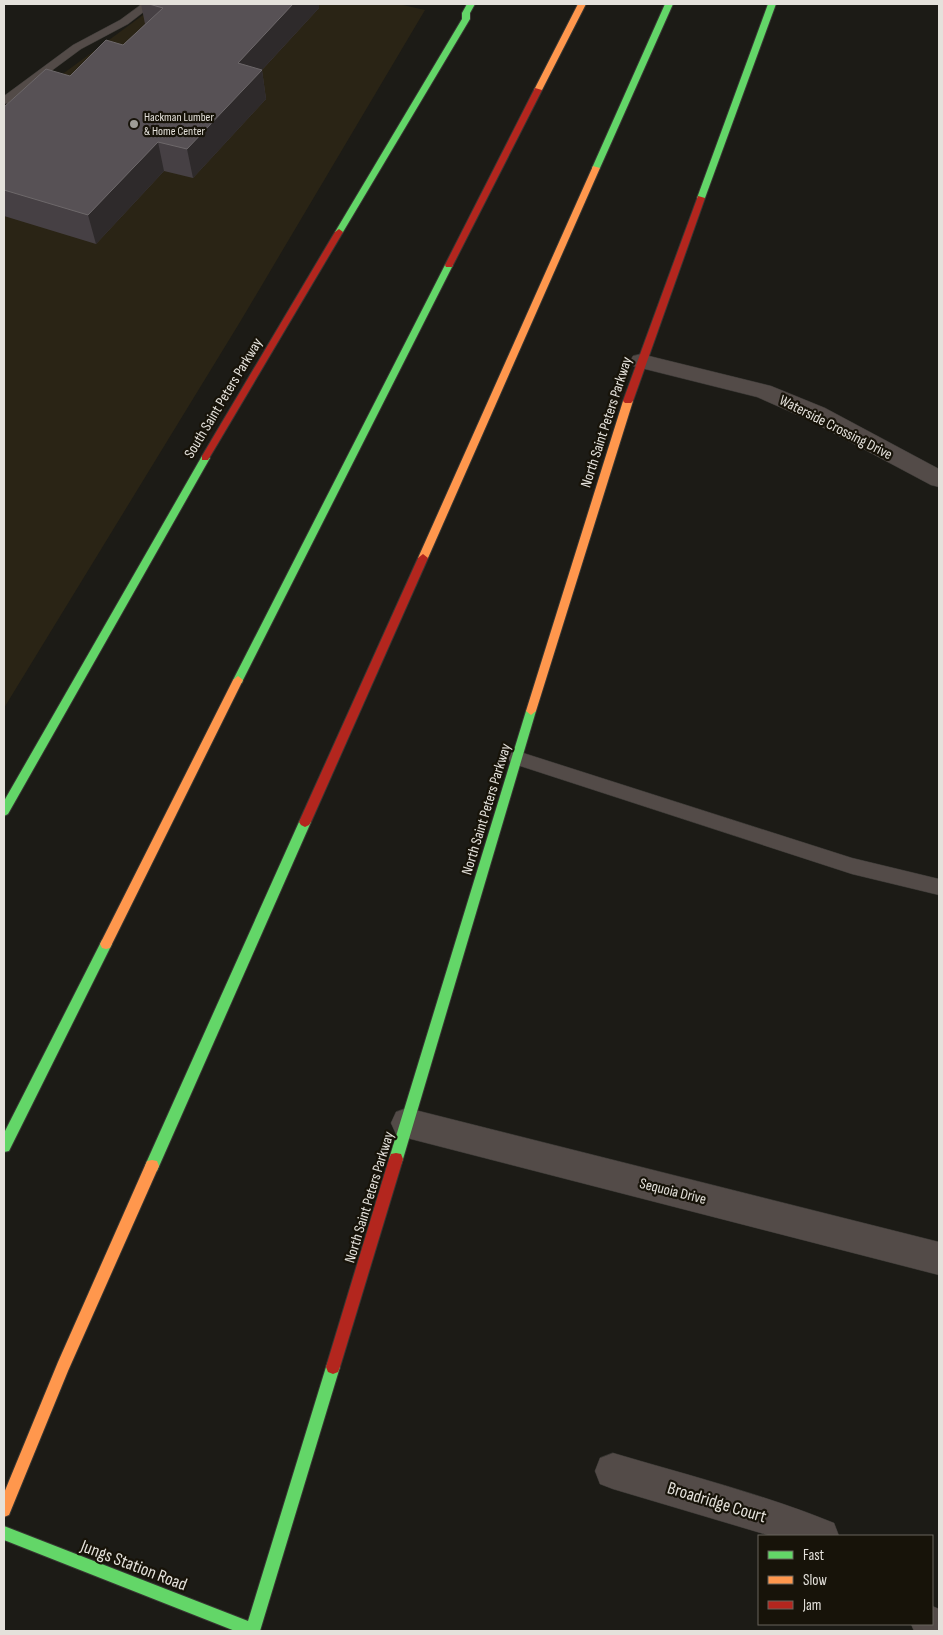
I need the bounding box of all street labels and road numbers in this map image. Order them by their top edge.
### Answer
street label: South Saint Peters Parkway [180,334,267,462]
street label: North Saint Peters Parkway [576,354,637,490]
street label: Waterside Crossing Drive [776,391,896,464]
street label: North Saint Peters Parkway [457,741,516,877]
street label: North Saint Peters Parkway [340,1129,399,1265]
street label: Sequoia Drive [637,1174,708,1209]
street label: Broadridge Court [665,1477,769,1528]
street label: Jungs Station Road [77,1535,190,1595]

